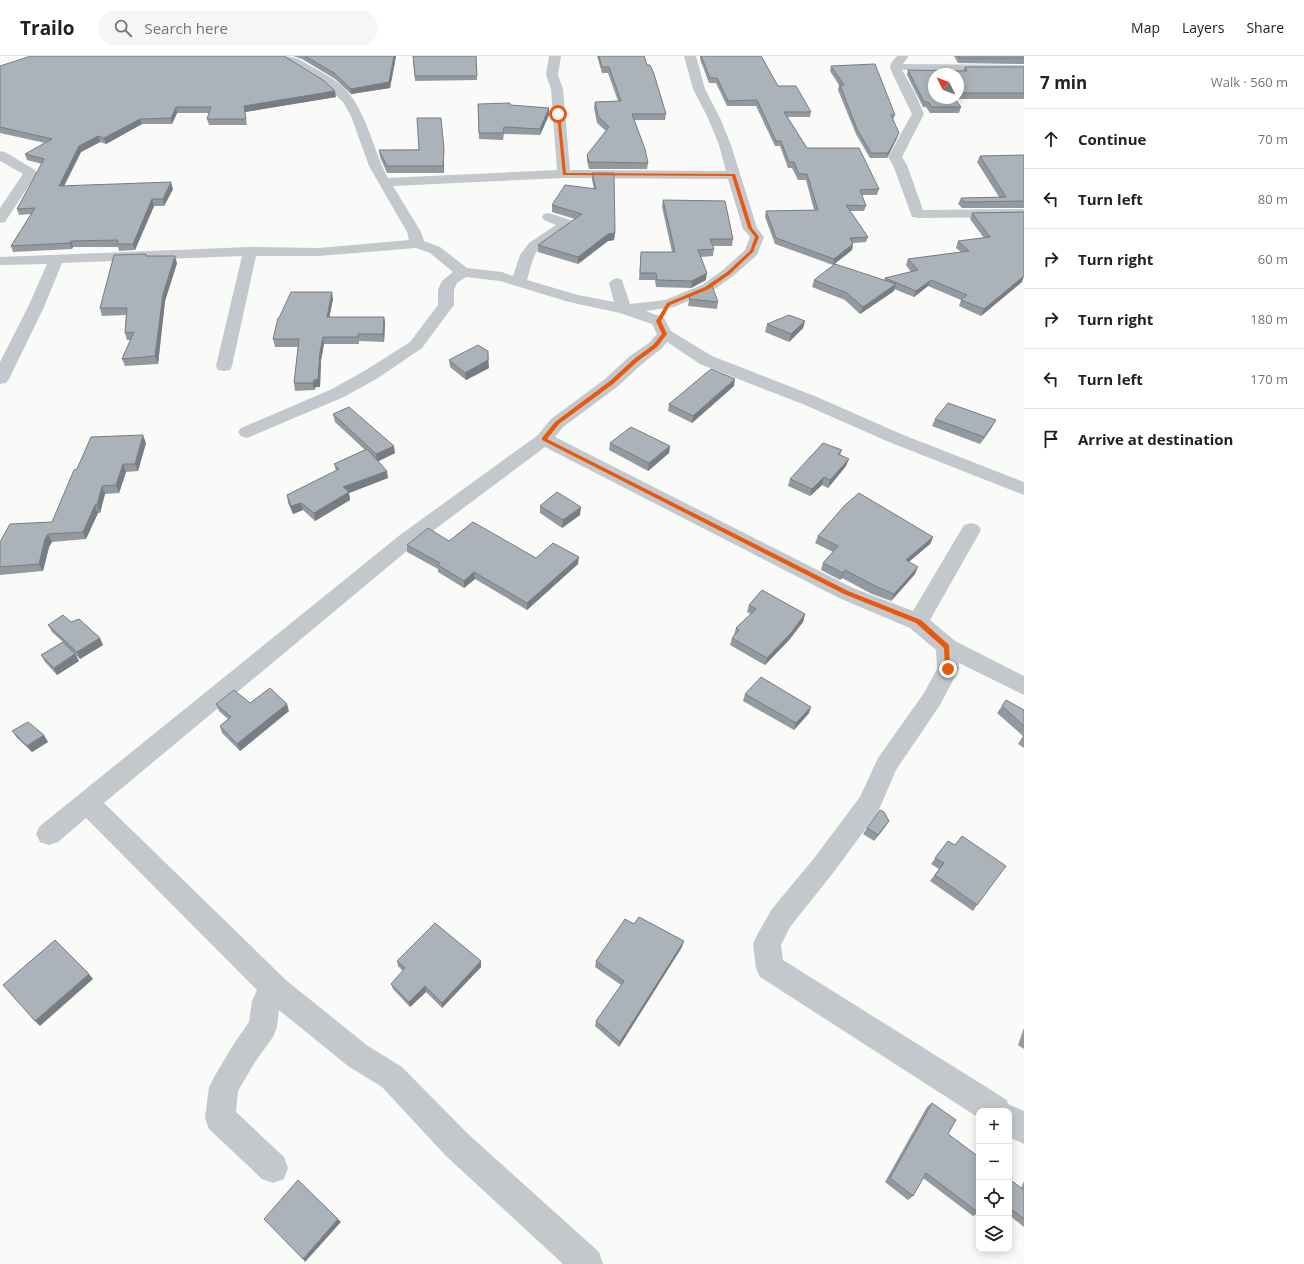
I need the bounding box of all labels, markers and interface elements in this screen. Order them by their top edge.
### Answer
search box [98,10,378,46]
text: Trailo [20,15,74,41]
icon: search [112,17,134,39]
text: Search here [144,18,228,38]
text: Map [1131,18,1160,37]
text: Layers [1182,18,1224,37]
text: Share [1246,18,1284,37]
north arrow [928,68,964,104]
text: 7 min [1040,71,1087,94]
text: Walk · 560 m [1211,73,1288,91]
route start [549,105,567,123]
icon: ahead [1040,128,1062,150]
text: Continue [1078,129,1146,149]
text: 70 m [1258,130,1288,148]
icon: left [1040,188,1062,210]
text: Turn left [1078,189,1143,209]
text: 80 m [1258,190,1288,208]
icon: right [1040,248,1062,270]
text: Turn right [1078,249,1153,269]
text: 60 m [1258,250,1288,268]
icon: right [1040,308,1062,330]
text: Turn right [1078,309,1153,329]
text: 180 m [1250,310,1288,328]
icon: left [1040,368,1062,390]
text: Turn left [1078,369,1143,389]
text: 170 m [1250,370,1288,388]
icon: arrive [1040,428,1062,450]
text: Arrive at destination [1078,429,1233,449]
route end [939,660,957,678]
map controls [976,1108,1012,1252]
button: + [976,1108,1012,1144]
button: − [976,1144,1012,1180]
button: locate [976,1180,1012,1216]
button: layers [976,1216,1012,1252]

